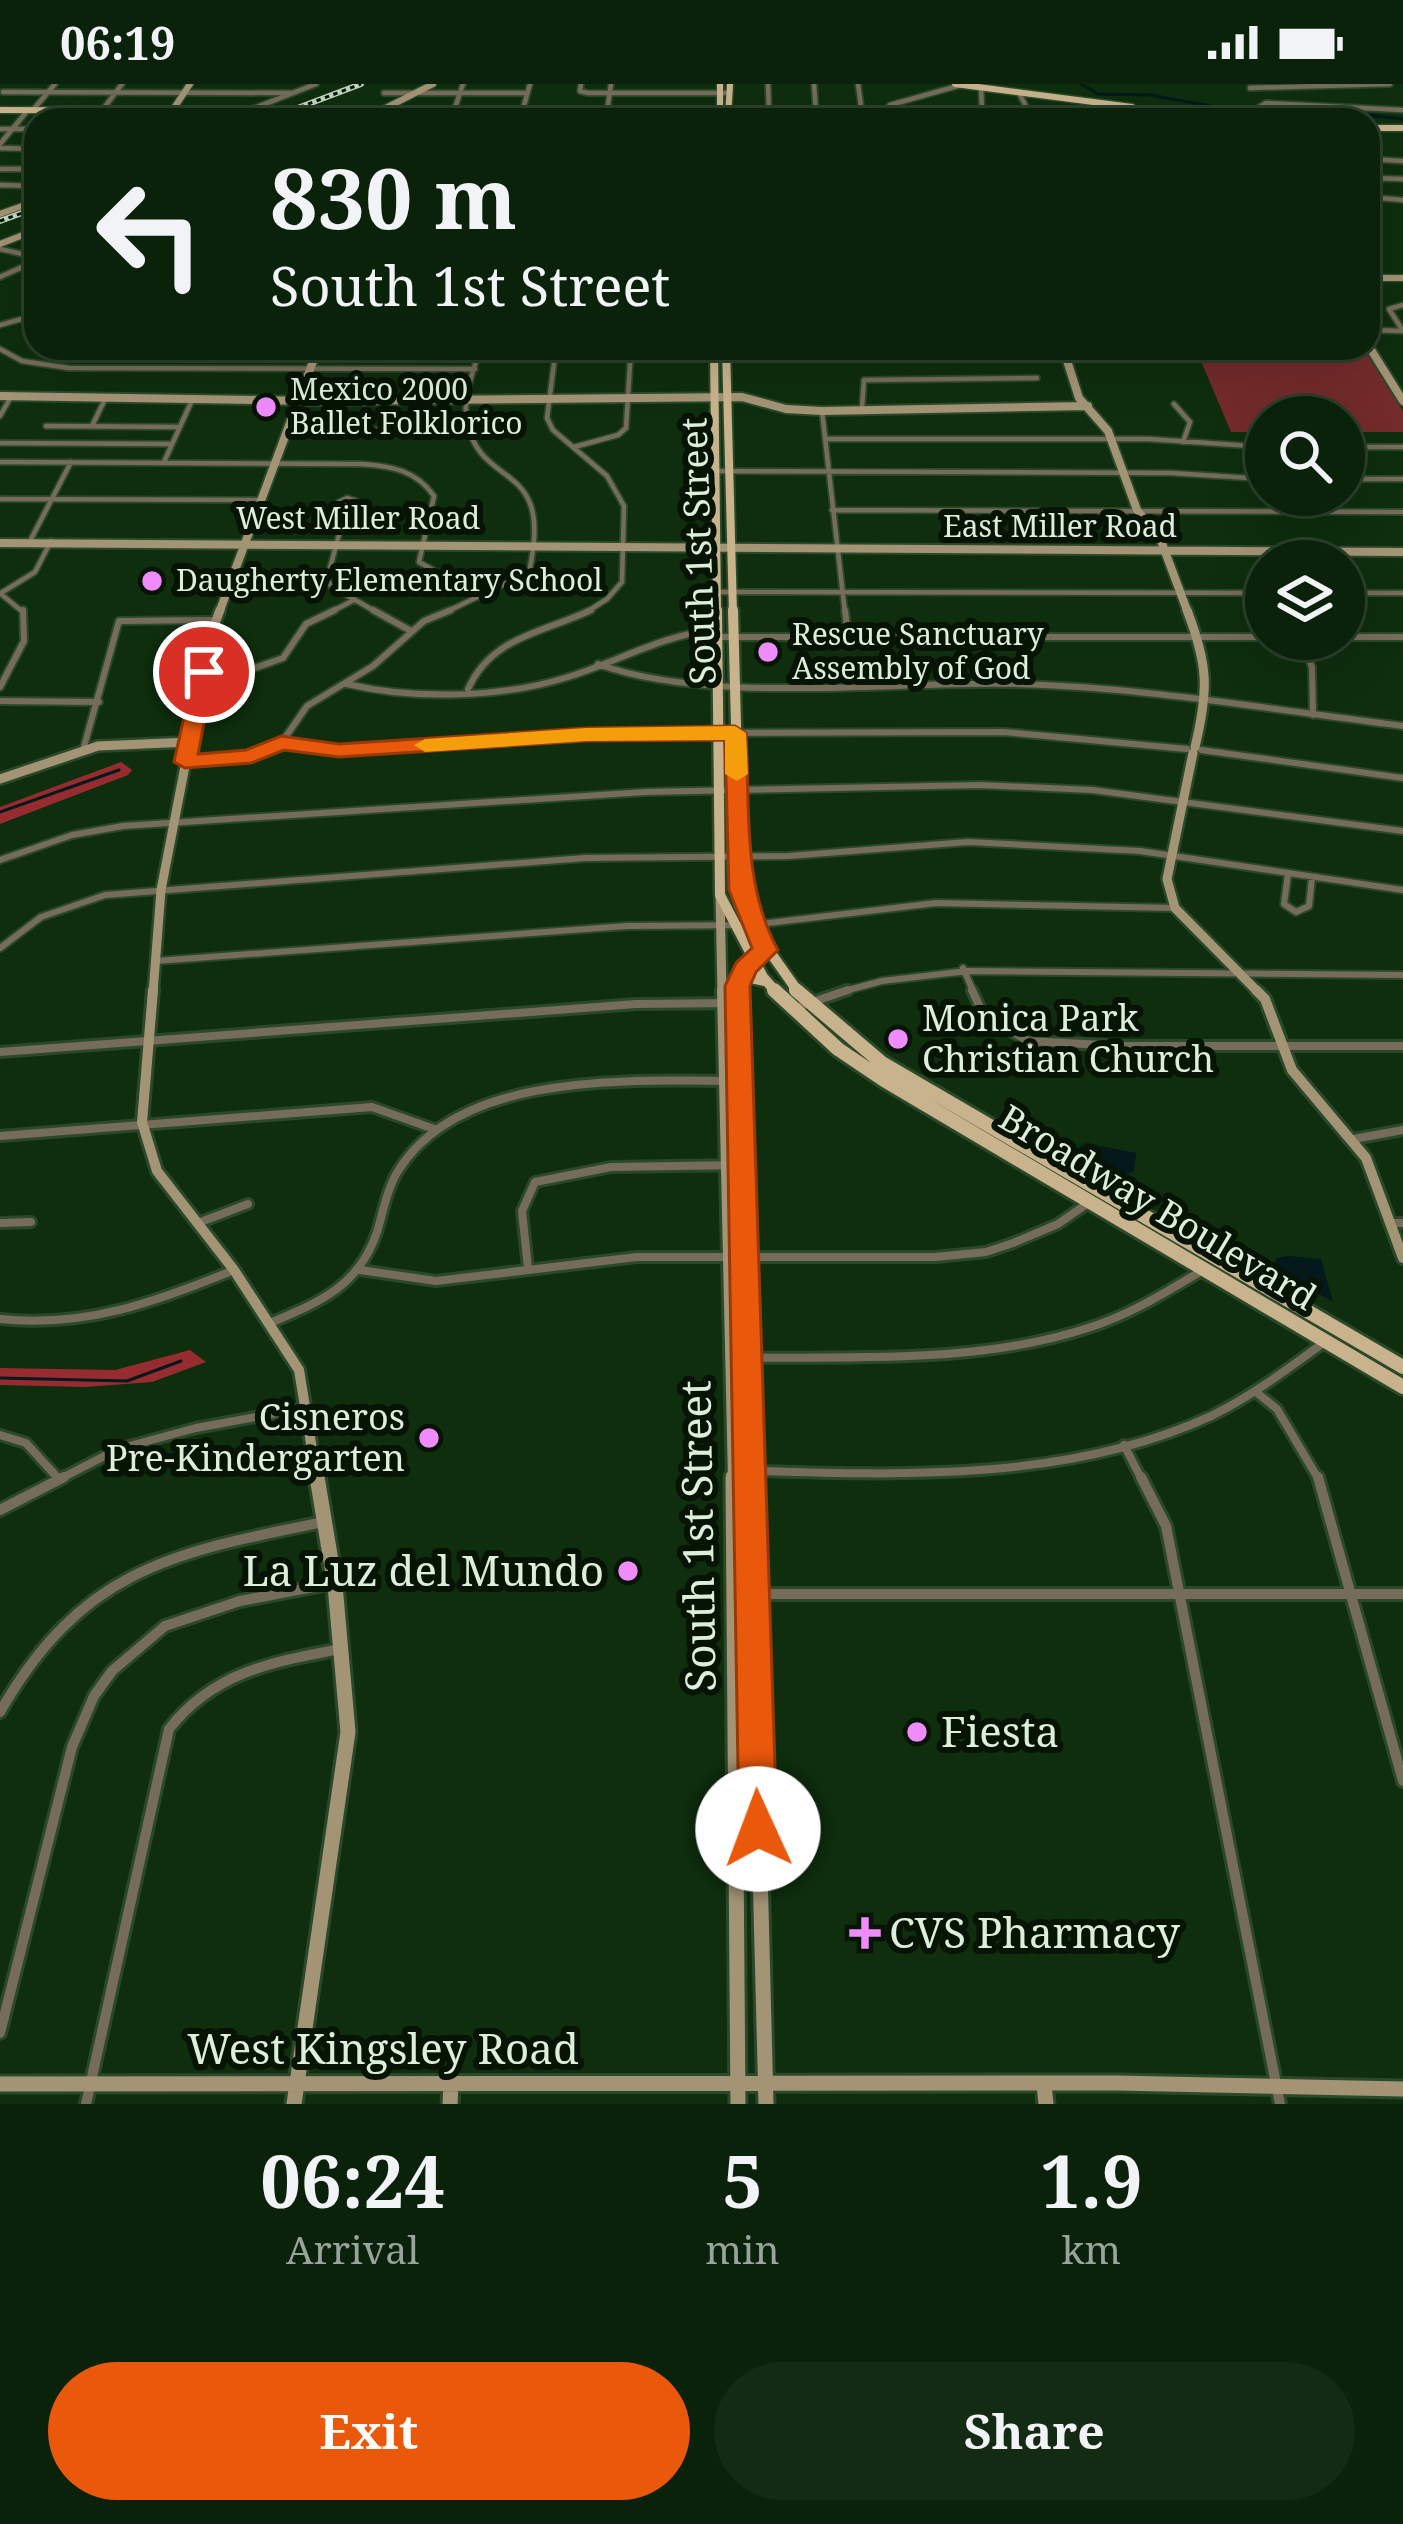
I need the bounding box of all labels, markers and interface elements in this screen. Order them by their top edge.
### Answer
text: 06:19 [60,12,175,73]
text: 830 m [270,139,517,254]
icon: left [72,156,228,312]
text: South 1st Street [270,248,670,322]
place label: Mexico 2000 Ballet Folklorico [290,368,523,443]
marker: Mexico 2000 Ballet Folklorico [253,394,279,420]
map controls [1245,396,1365,660]
button: search [1245,396,1365,516]
street label: South 1st Street [668,417,727,685]
street label: West Miller Road [236,497,480,538]
street label: East Miller Road [943,505,1177,546]
button: layers [1245,540,1365,660]
place label: Daugherty Elementary School [176,559,603,600]
marker: Daugherty Elementary School [139,568,165,594]
place label: Rescue Sanctuary Assembly of God [792,613,1044,688]
pin [153,621,255,723]
icon: arrive [171,639,237,705]
marker: Rescue Sanctuary Assembly of God [755,639,781,665]
place label: Monica Park Christian Church [922,993,1214,1083]
marker: Monica Park Christian Church [885,1026,911,1052]
street label: Broadway Boulevard [991,1092,1326,1321]
street label: South 1st Street [665,1380,728,1692]
place label: Cisneros Pre-Kindergarten [106,1392,405,1482]
marker: Cisneros Pre-Kindergarten [416,1425,442,1451]
place label: La Luz del Mundo [243,1541,604,1598]
marker: La Luz del Mundo [615,1558,641,1584]
place label: Fiesta [941,1702,1059,1759]
marker: Fiesta [904,1719,930,1745]
position arrow [695,1766,821,1892]
place label: CVS Pharmacy [889,1903,1180,1960]
marker: CVS Pharmacy [852,1920,878,1946]
street label: West Kingsley Road [187,2019,579,2076]
text: 06:24 [260,2131,445,2229]
text: 5 [722,2131,763,2229]
text: 1.9 [1040,2131,1143,2229]
text: Arrival [286,2222,419,2275]
text: min [705,2222,780,2275]
text: km [1062,2222,1121,2275]
button: Exit [48,2362,690,2500]
button: Share [714,2362,1355,2500]

